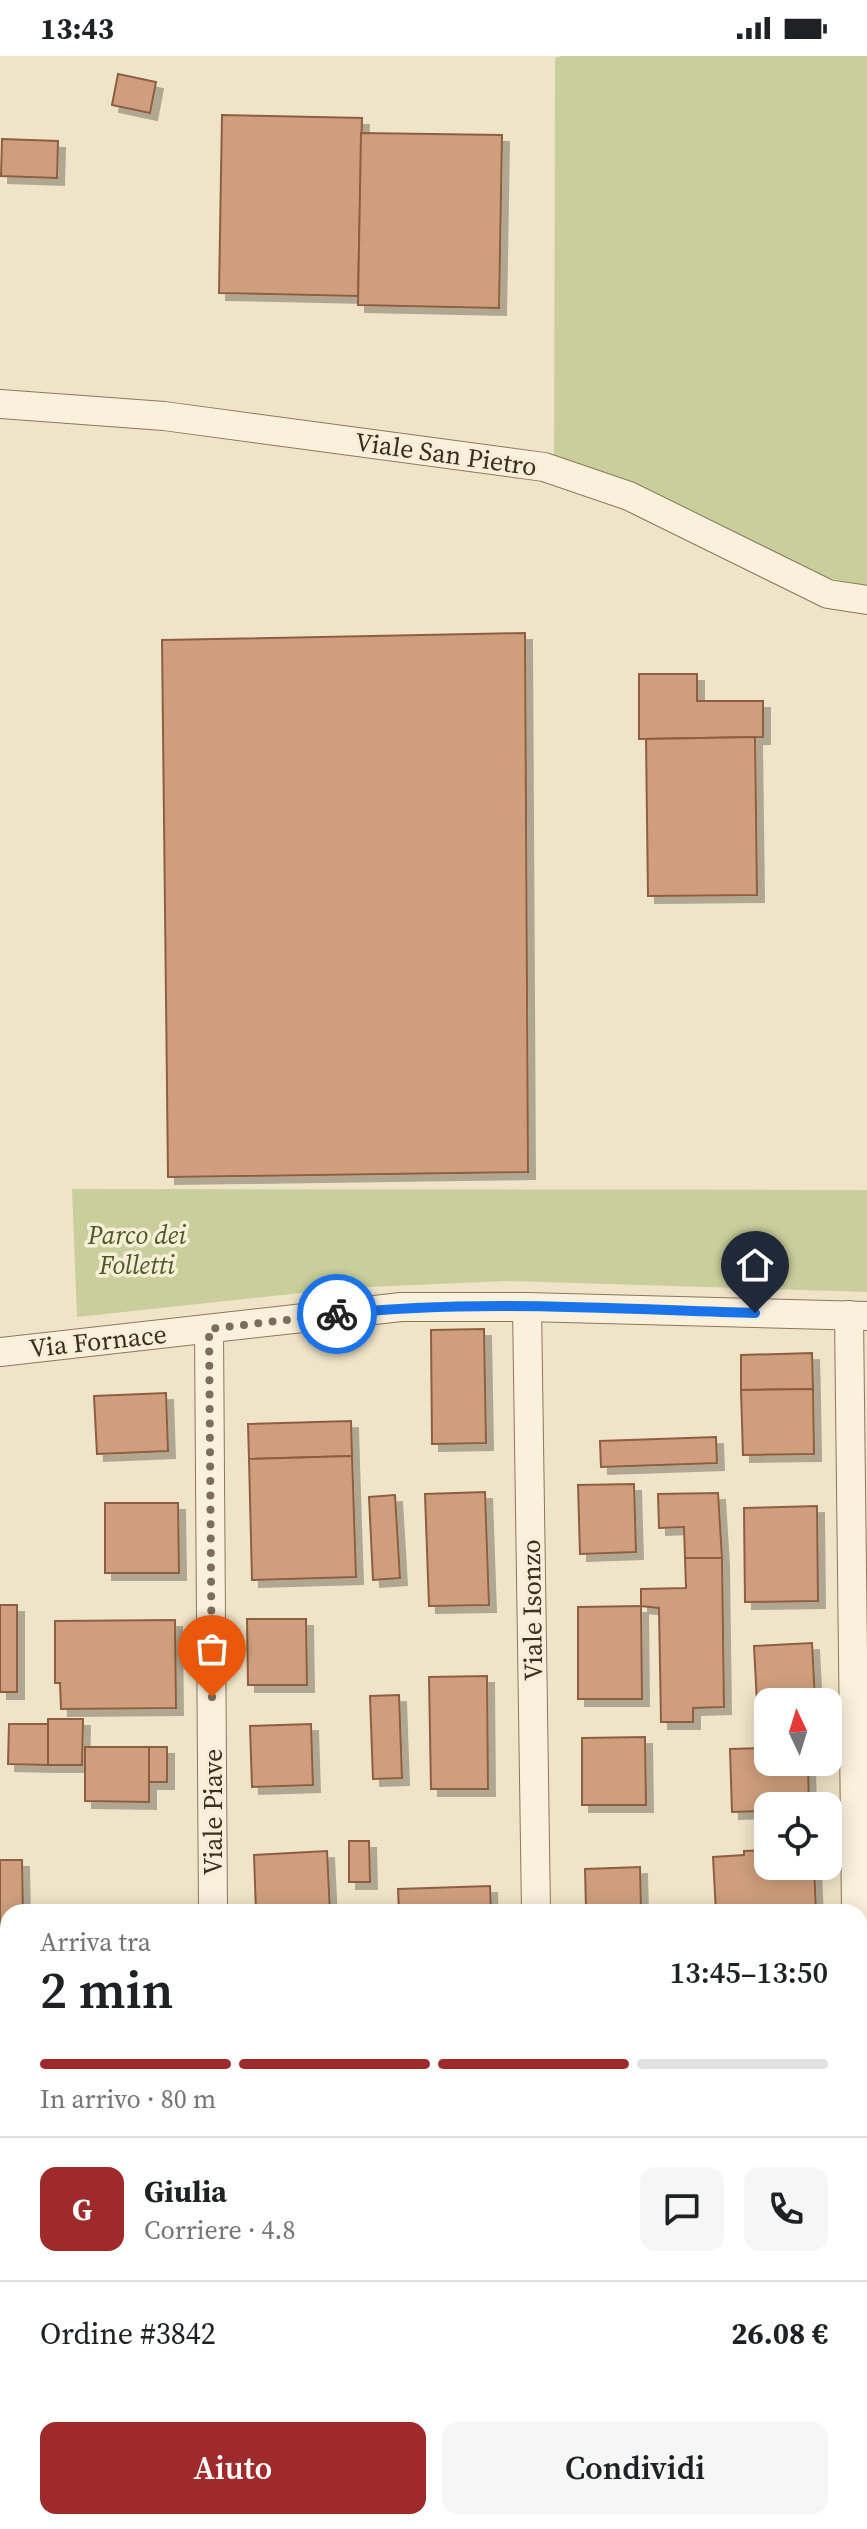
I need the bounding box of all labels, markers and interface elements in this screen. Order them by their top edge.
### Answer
text: 13:43 [40,8,114,49]
street label: Viale San Pietro [353,423,539,485]
park label: Parco dei Folletti [87,1217,186,1283]
pin [721,1231,789,1313]
icon: home [733,1243,777,1287]
courier [297,1274,377,1354]
icon: bike [315,1292,359,1336]
street label: Via Fornace [28,1316,168,1366]
street label: Viale Isonzo [513,1539,551,1681]
pin [178,1615,246,1697]
icon: bag [190,1627,234,1671]
north arrow [754,1688,842,1776]
map controls [754,1688,842,1880]
street label: Viale Piave [195,1749,231,1875]
button: locate [754,1792,842,1880]
text: Arriva tra [40,1924,151,1960]
text: 13:45–13:50 [669,1952,828,1993]
text: 2 min [40,1954,173,2025]
text: In arrivo · 80 m [40,2081,216,2117]
button: chat [640,2167,724,2251]
button: phone [744,2167,828,2251]
text: Giulia [144,2171,227,2212]
text: G [72,2189,92,2230]
text: Corriere · 4.8 [144,2212,295,2248]
text: Ordine #3842 [40,2313,216,2354]
text: 26.08 € [731,2313,828,2354]
button: Aiuto [40,2422,426,2514]
button: Condividi [442,2422,828,2514]

